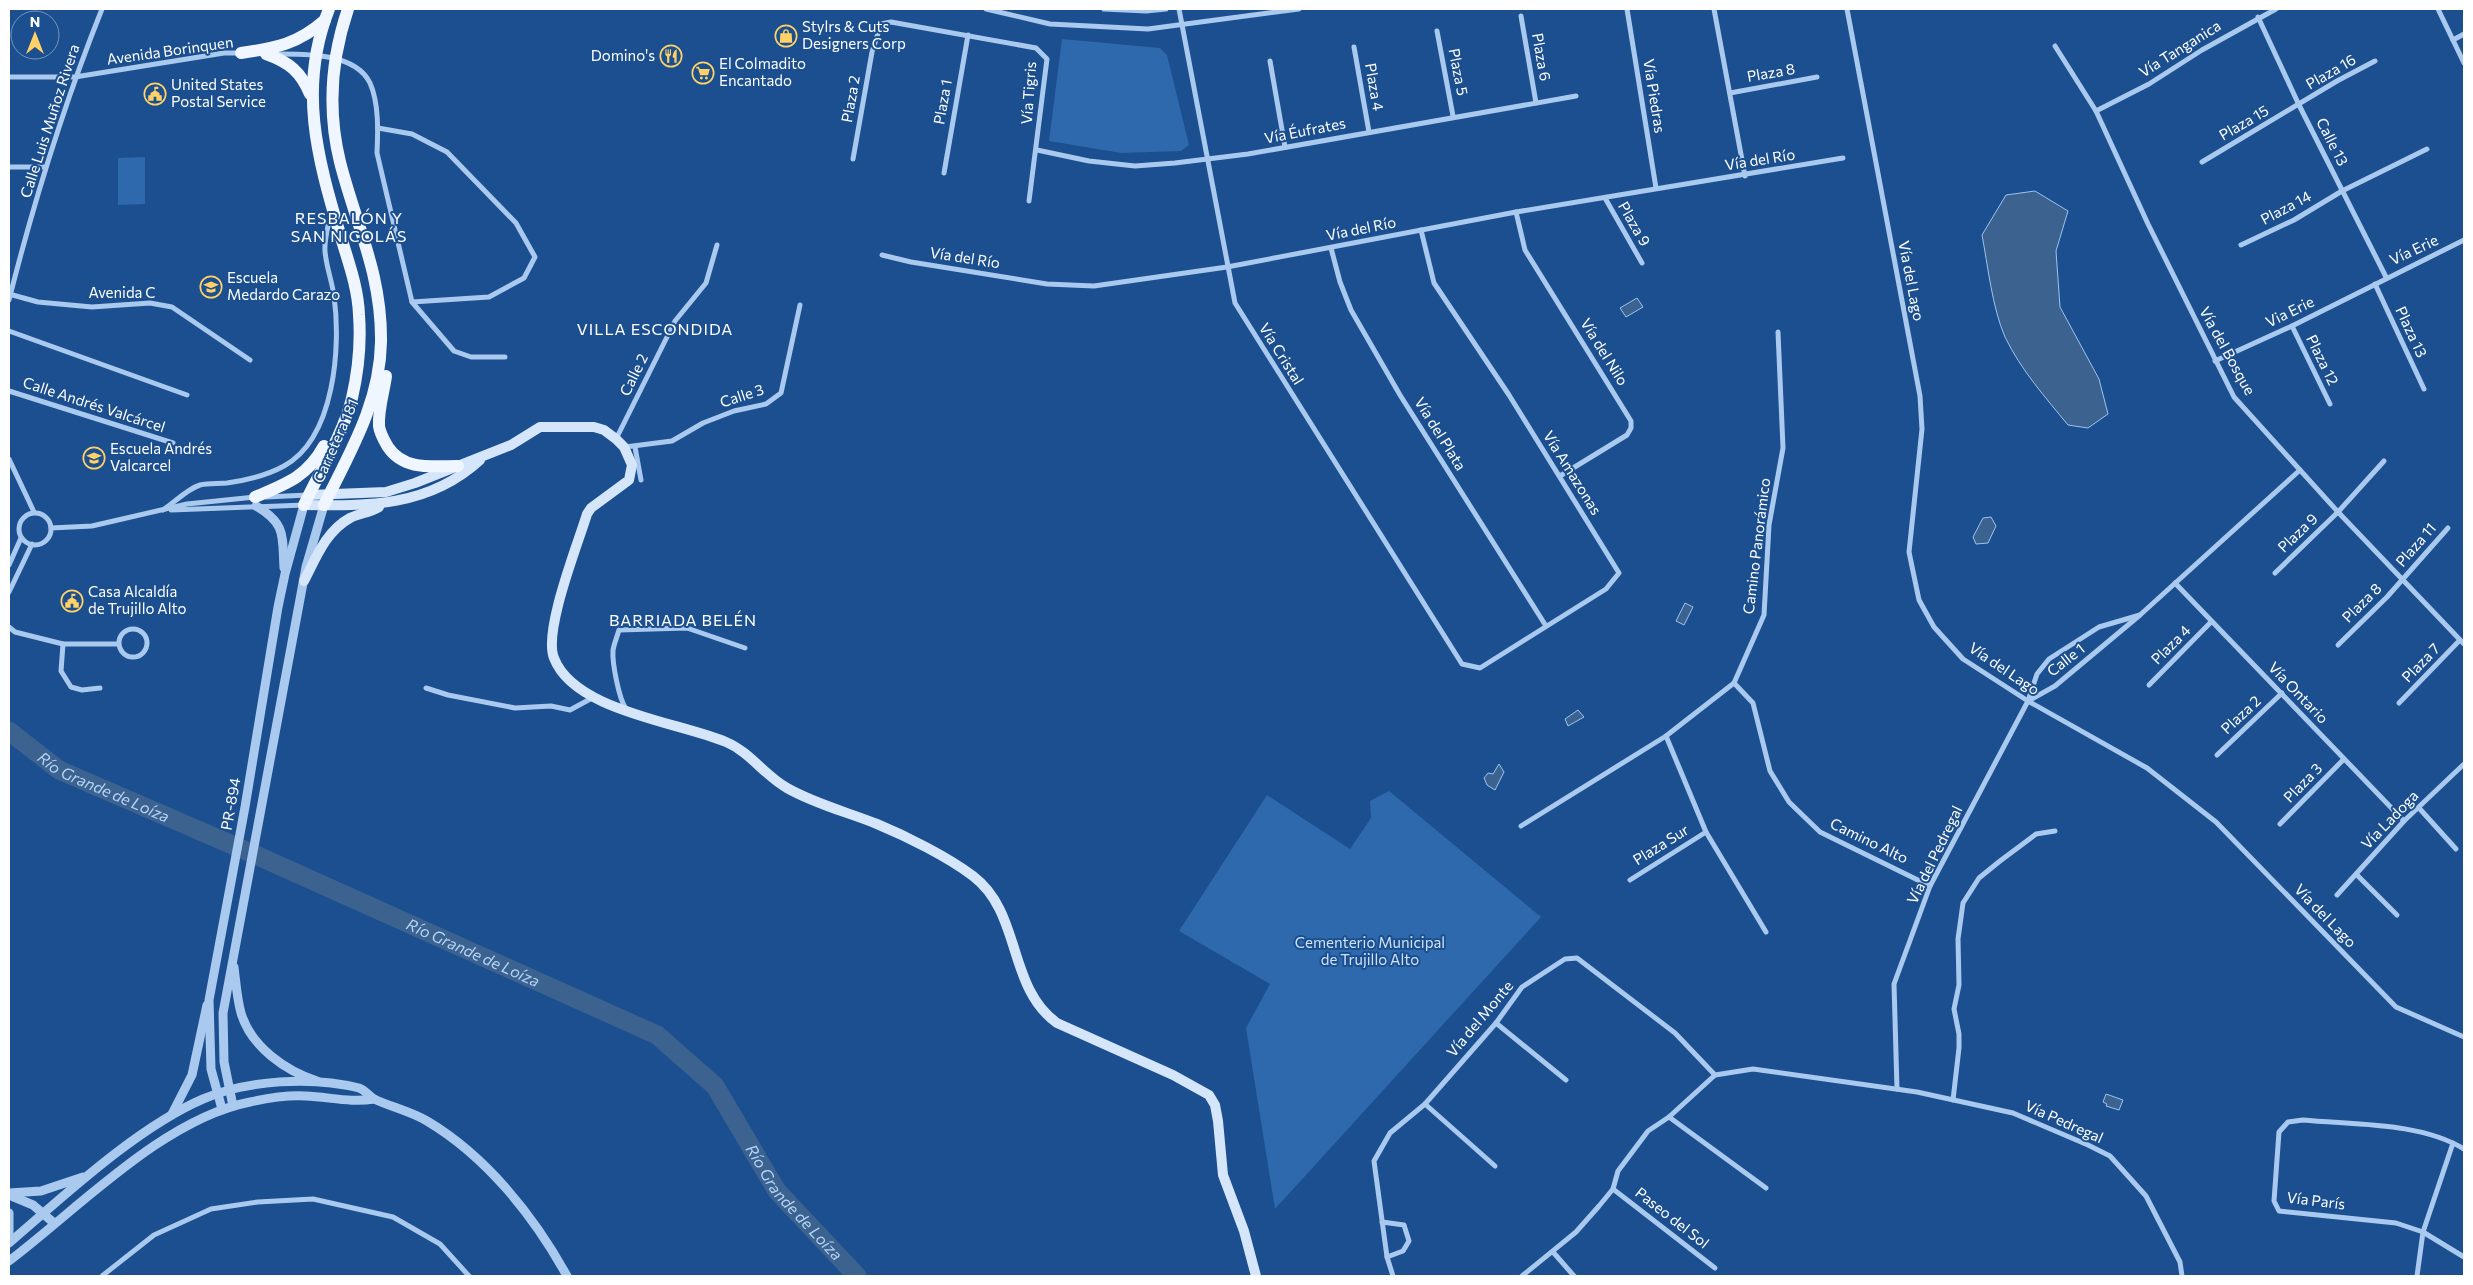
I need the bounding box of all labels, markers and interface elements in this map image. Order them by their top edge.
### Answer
north arrow [10,10,60,60]
text: N [30,13,40,30]
street label: Vía Tanganica [2135,16,2224,80]
place label: Stylrs & Cuts Designers Corp [802,17,906,52]
shop icon: Stylrs & Cuts Designers Corp [774,24,798,48]
street label: Plaza 6 [1529,31,1555,82]
street label: Avenida Borinquen [105,32,234,68]
street label: Calle Luis Muñoz Rivera [16,42,82,200]
restaurant icon: Domino's [659,44,683,68]
place label: Domino's [591,46,655,64]
street label: Plaza 5 [1446,47,1472,97]
street label: Plaza 16 [2302,50,2359,93]
place label: El Colmadito Encantado [719,54,806,89]
street label: Vía Piedras [1640,57,1670,134]
street label: Plaza 8 [1745,59,1796,85]
supermarket icon: El Colmadito Encantado [691,61,715,85]
street label: Vía Tigris [1017,61,1039,125]
street label: Plaza 4 [1362,62,1388,112]
street label: Plaza 2 [837,74,863,124]
place label: United States Postal Service [171,75,266,110]
street label: Plaza 1 [929,78,955,126]
public building icon: United States Postal Service [143,82,167,106]
street label: Plaza 15 [2215,101,2272,143]
street label: Vía Éufrates [1262,112,1347,147]
street label: Calle 13 [2313,115,2353,169]
street label: Vía del Río [1723,145,1796,173]
street label: Plaza 14 [2257,186,2314,228]
street label: Plaza 9 [1615,198,1655,249]
district label: RESBALÓN Y SAN NICOLÁS [291,208,407,245]
street label: Vía del Río [1324,212,1397,244]
street label: Vía Erie [2386,230,2441,268]
street label: Vía del Lago [1895,239,1929,322]
street label: Vía del Río [929,243,1002,271]
place label: Escuela Medardo Carazo [227,268,340,303]
school or university icon: Escuela Medardo Carazo [199,275,223,299]
street label: Avenida C [88,283,156,301]
street label: Via Erie [2262,292,2317,330]
street label: Vía del Bosque [2196,303,2260,398]
street label: Plaza 13 [2392,303,2432,360]
street label: Vía del Nilo [1577,315,1633,388]
district label: VILLA ESCONDIDA [577,319,733,338]
street label: Vía Cristal [1256,319,1308,388]
street label: Plaza 12 [2303,331,2343,388]
street label: Calle 2 [615,350,651,399]
street label: Calle Andrés Valcárcel [21,373,168,436]
street label: Calle 3 [717,380,766,411]
street label: Vía del Plata [1411,393,1470,473]
street label: Carretera 181 [309,396,362,485]
street label: Vía Amazonas [1540,427,1606,518]
place label: Escuela Andrés Valcarcel [110,439,212,474]
school or university icon: Escuela Andrés Valcarcel [82,446,106,470]
street label: Camino Panorámico [1739,477,1773,615]
street label: Plaza 9 [2274,509,2321,556]
street label: Plaza 11 [2391,519,2439,570]
street label: Plaza 8 [2338,579,2385,626]
place label: Casa Alcaldía de Trujillo Alto [88,582,187,617]
public building icon: Casa Alcaldía de Trujillo Alto [60,589,84,613]
district label: BARRIADA BELÉN [609,610,757,629]
street label: Plaza 4 [2147,621,2194,668]
street label: Vía del Lago [1966,638,2043,698]
street label: Calle 1 [2043,639,2088,680]
street label: Plaza 7 [2397,639,2443,686]
street label: Vía Ontario [2265,658,2332,727]
street label: Plaza 2 [2217,691,2264,737]
water label: Río Grande de Loíza [34,747,173,826]
street label: Plaza 3 [2279,759,2325,806]
street label: PR-894 [217,776,243,831]
street label: Vía Ladoga [2357,786,2422,852]
street label: Vía del Pedregal [1903,803,1966,907]
street label: Camino Alto [1827,813,1911,867]
street label: Plaza Sur [1629,820,1692,868]
street label: Vía del Lago [2291,880,2360,951]
water label: Río Grande de Loíza [404,914,543,990]
park label: Cementerio Municipal de Trujillo Alto [1295,933,1445,968]
street label: Vía del Monte [1442,977,1516,1060]
street label: Vía Pedregal [2022,1096,2106,1146]
water label: Río Grande de Loíza [743,1141,847,1264]
street label: Paseo del Sol [1632,1183,1713,1252]
street label: Vía París [2286,1188,2346,1213]

